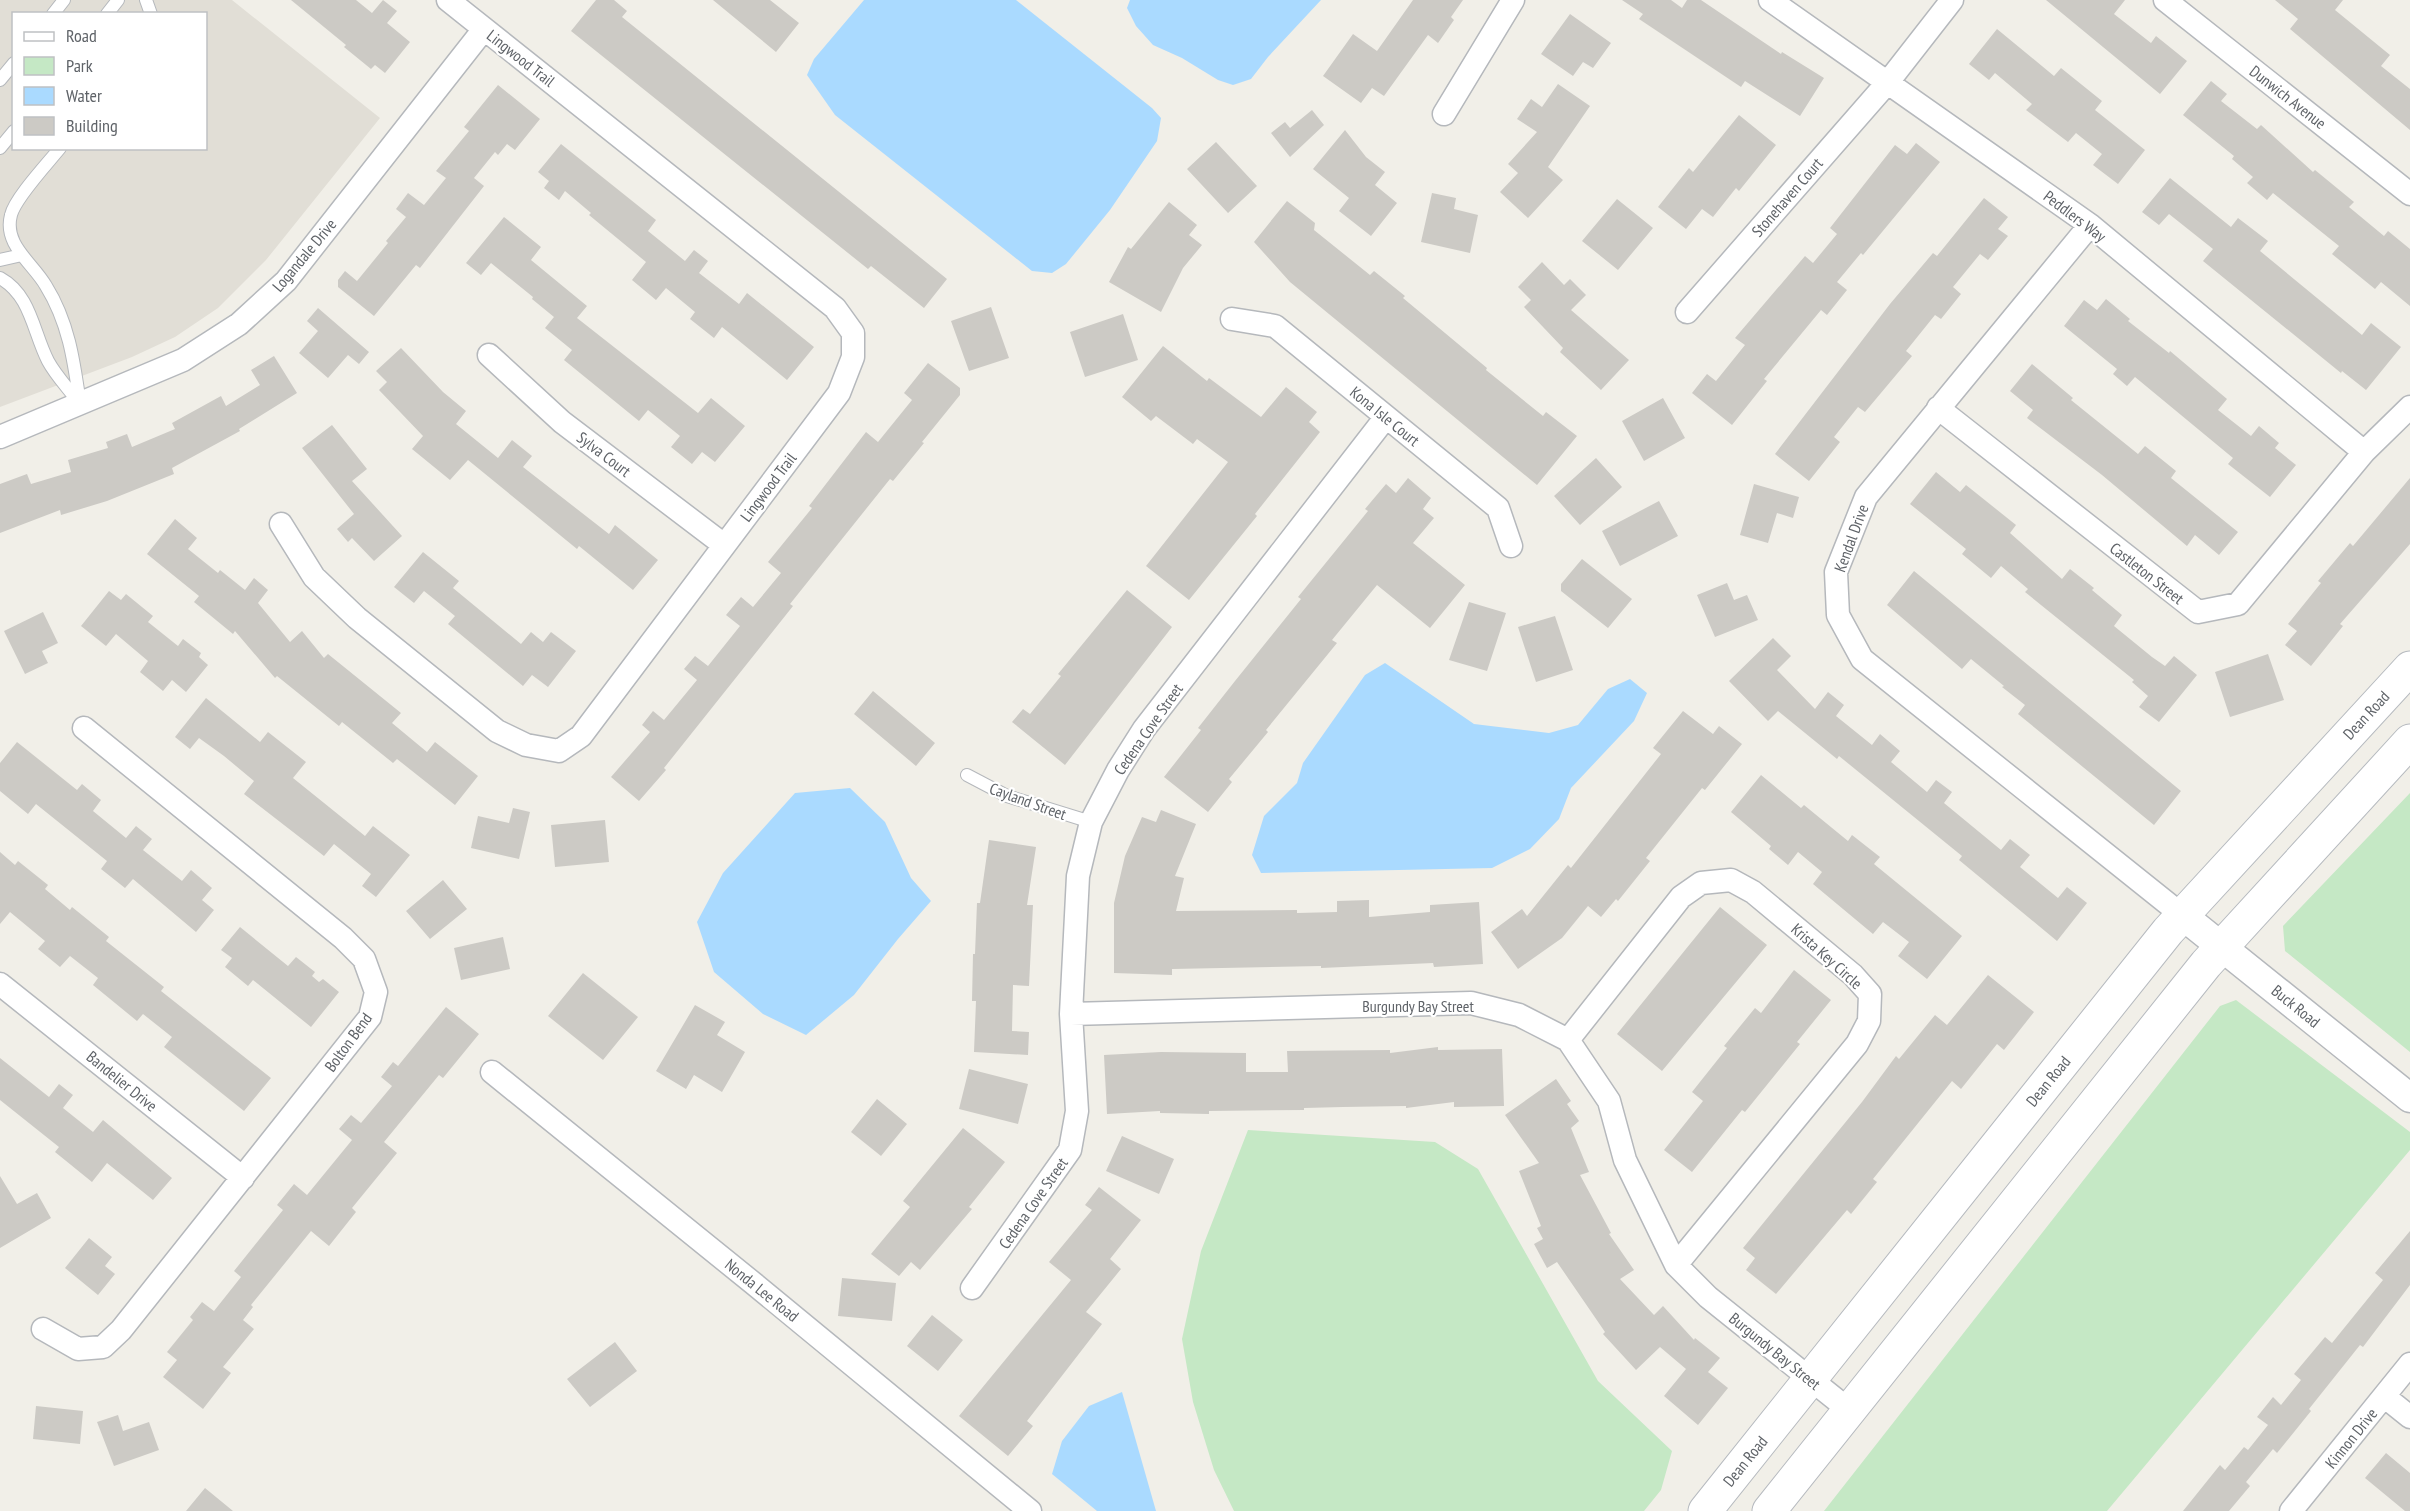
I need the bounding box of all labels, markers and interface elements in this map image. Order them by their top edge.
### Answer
legend [12,12,207,150]
text: Road [66,24,97,47]
street label: Lingwood Trail [483,25,559,91]
text: Park [66,54,93,77]
street label: Dunwich Avenue [2246,61,2330,133]
text: Water [66,84,102,107]
text: Building [66,114,118,137]
street label: Stonehaven Court [1747,153,1827,241]
street label: Peddlers Way [2040,186,2110,246]
street label: Logandale Drive [268,214,340,296]
street label: Kona Isle Court [1346,382,1424,451]
street label: Sylva Court [573,427,635,481]
street label: Lingwood Trail [736,448,800,525]
street label: Kendal Drive [1830,501,1872,575]
street label: Castleton Street [2106,538,2188,608]
street label: Cedena Cove Street [1109,679,1187,778]
street label: Dean Road [2339,687,2394,743]
street label: Cayland Street [987,778,1070,824]
street label: Krista Key Circle [1787,919,1867,993]
street label: Buck Road [2268,980,2324,1032]
street label: Burgundy Bay Street [1362,996,1474,1016]
street label: Bolton Bend [320,1009,376,1075]
street label: Bandelier Drive [83,1046,161,1116]
street label: Dean Road [2022,1052,2074,1110]
street label: Cedena Cove Street [994,1153,1072,1252]
street label: Nonda Lee Road [721,1254,803,1326]
street label: Burgundy Bay Street [1725,1308,1825,1394]
street label: Kinnon Drive [2321,1404,2381,1472]
street label: Dean Road [1719,1432,1771,1490]

